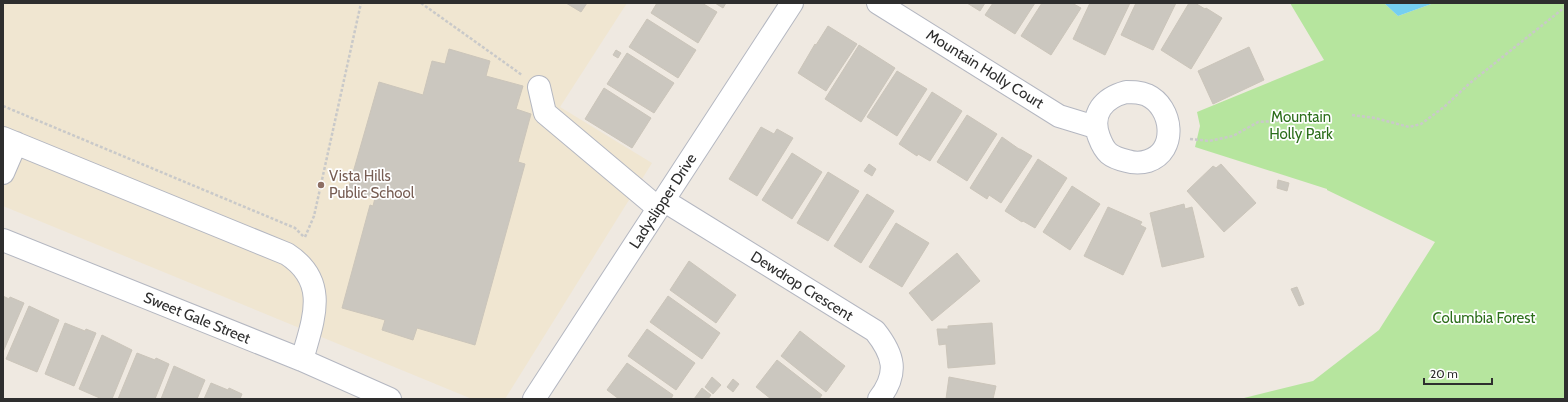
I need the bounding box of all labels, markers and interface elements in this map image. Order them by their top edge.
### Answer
street label: Mountain Holly Court [923,26,1047,112]
park label: Mountain Holly Park [1269,108,1333,143]
street label: Ladyslipper Drive [626,150,701,252]
place label: Vista Hills Public School [329,167,415,202]
marker: Vista Hills Public School [316,180,326,190]
street label: Dewdrop Crescent [747,247,857,325]
street label: Sweet Gale Street [141,288,253,348]
park label: Columbia Forest [1433,309,1535,327]
scale bar [1424,360,1492,386]
text: 20 m [1430,366,1458,381]

